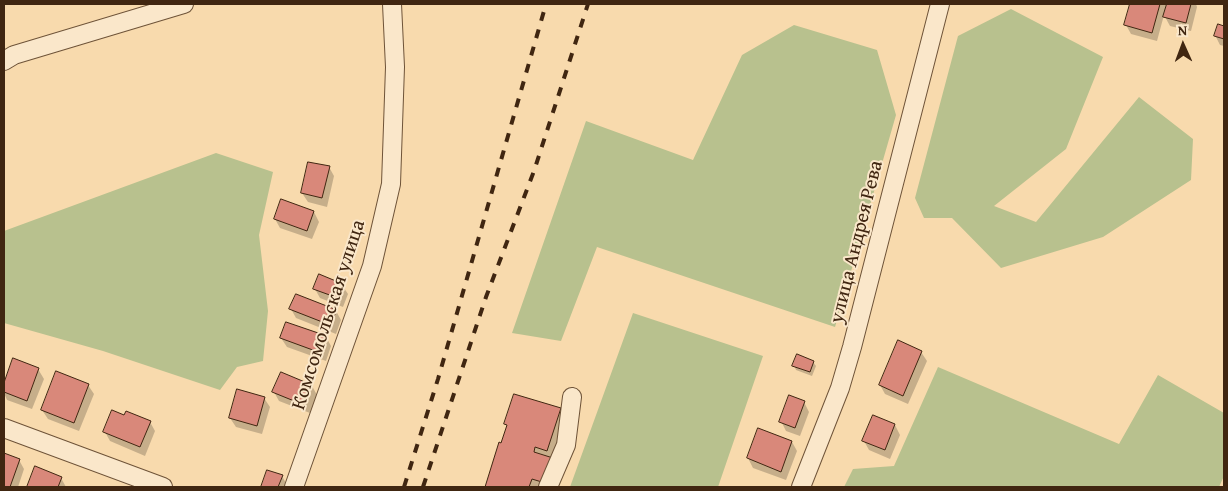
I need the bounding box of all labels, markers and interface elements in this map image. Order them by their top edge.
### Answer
north arrow [1158,20,1208,70]
text: N [1177,20,1187,40]
street label: улица Андрея Рева [825,158,889,326]
street label: Комсомольская улица [287,217,371,413]

